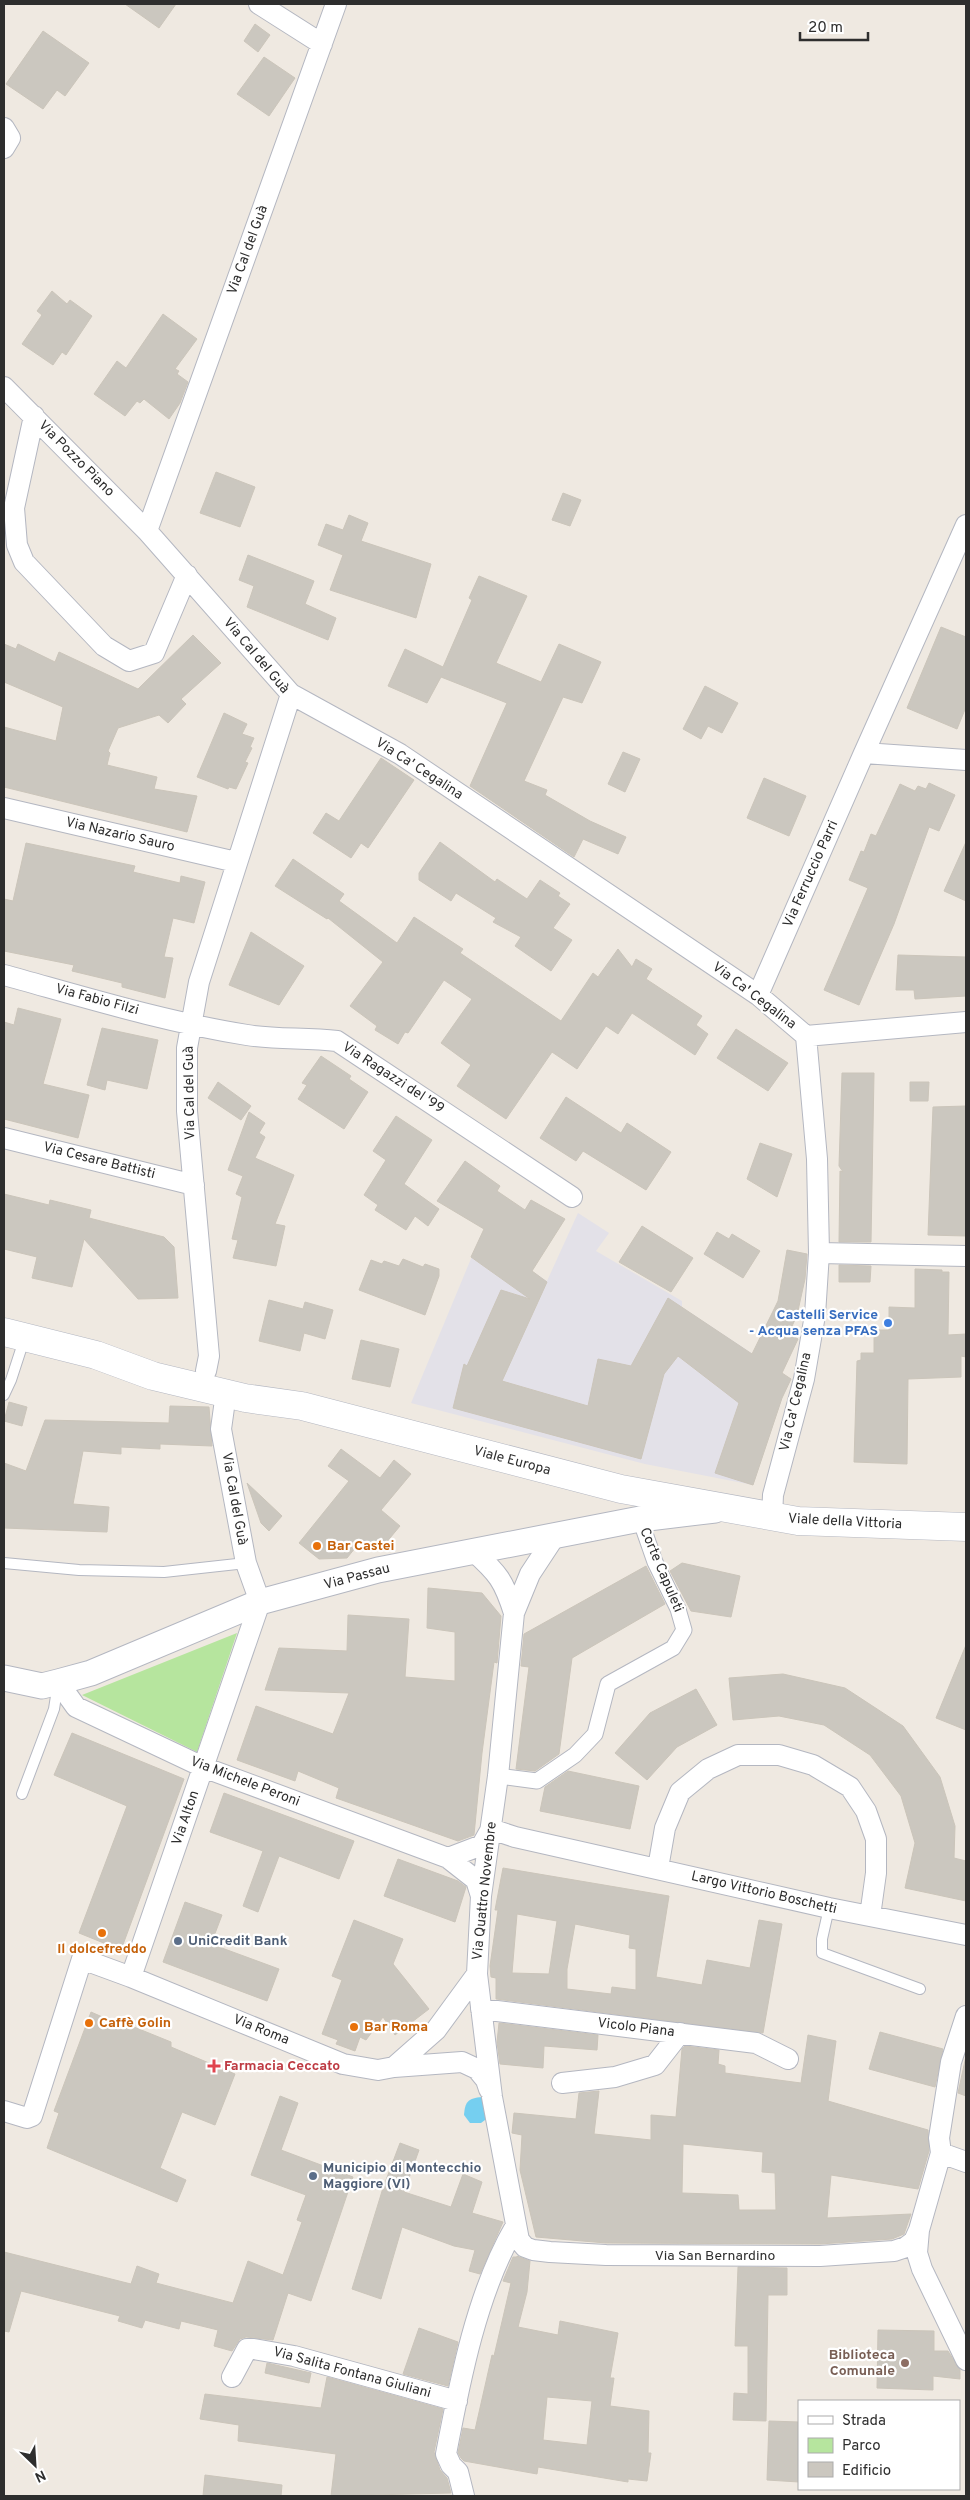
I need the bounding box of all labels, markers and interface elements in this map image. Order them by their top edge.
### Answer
scale bar [800,10,868,42]
text: 20 m [808,19,843,38]
street label: Via Cal del Guà [224,203,272,297]
street label: Via Pozzo Piano [34,417,118,501]
street label: Via Cal del Guà [219,615,293,697]
street label: Via Ca' Cegalina [372,734,466,804]
street label: Via Nazario Sauro [64,814,176,856]
street label: Via Ferruccio Parri [780,818,842,930]
street label: Via Ca' Cegalina [709,959,799,1033]
street label: Via Fabio Filzi [53,981,141,1019]
street label: Via Ragazzi del '99 [339,1039,447,1117]
street label: Via Cal del Guà [181,1046,199,1140]
street label: Via Cesare Battisti [41,1139,157,1183]
place label: Castelli Service - Acqua senza PFAS [749,1307,878,1340]
marker: Castelli Service - Acqua senza PFAS [882,1317,894,1329]
street label: Via Ca' Cegalina [776,1351,816,1453]
street label: Viale Europa [472,1443,552,1479]
street label: Via Cal del Guà [217,1451,251,1547]
street label: Viale della Vittoria [787,1511,903,1533]
street label: Corte Capuleti [635,1525,687,1615]
place label: Bar Castei [327,1538,395,1555]
marker: Bar Castei [311,1540,323,1552]
street label: Via Passau [322,1560,392,1594]
street label: Via Michele Peroni [188,1753,302,1811]
street label: Via Alton [169,1788,203,1848]
street label: Via Quattro Novembre [469,1821,501,1961]
street label: Largo Vittorio Boschetti [689,1868,839,1918]
marker: Il dolcefreddo [96,1927,108,1939]
place label: UniCredit Bank [188,1933,288,1950]
marker: UniCredit Bank [172,1935,184,1947]
place label: Il dolcefreddo [57,1941,147,1958]
street label: Via Roma [230,2011,292,2049]
place label: Caffè Golin [99,2015,171,2032]
street label: Vicolo Piana [596,2015,676,2041]
marker: Caffè Golin [83,2017,95,2029]
place label: Bar Roma [364,2019,428,2036]
marker: Bar Roma [348,2021,360,2033]
place label: Farmacia Ceccato [224,2058,340,2075]
marker: Farmacia Ceccato [208,2060,220,2072]
place label: Municipio di Montecchio Maggiore (VI) [323,2160,482,2193]
marker: Municipio di Montecchio Maggiore (VI) [307,2170,319,2182]
street label: Via San Bernardino [655,2248,776,2265]
street label: Via Salita Fontana Giuliani [271,2344,433,2402]
place label: Biblioteca Comunale [829,2347,895,2380]
marker: Biblioteca Comunale [899,2357,911,2369]
legend [798,2400,960,2490]
text: Strada [842,2412,886,2431]
text: Parco [842,2437,881,2456]
north arrow [10,2440,60,2490]
text: Edificio [842,2462,891,2481]
text: N [32,2466,48,2485]

